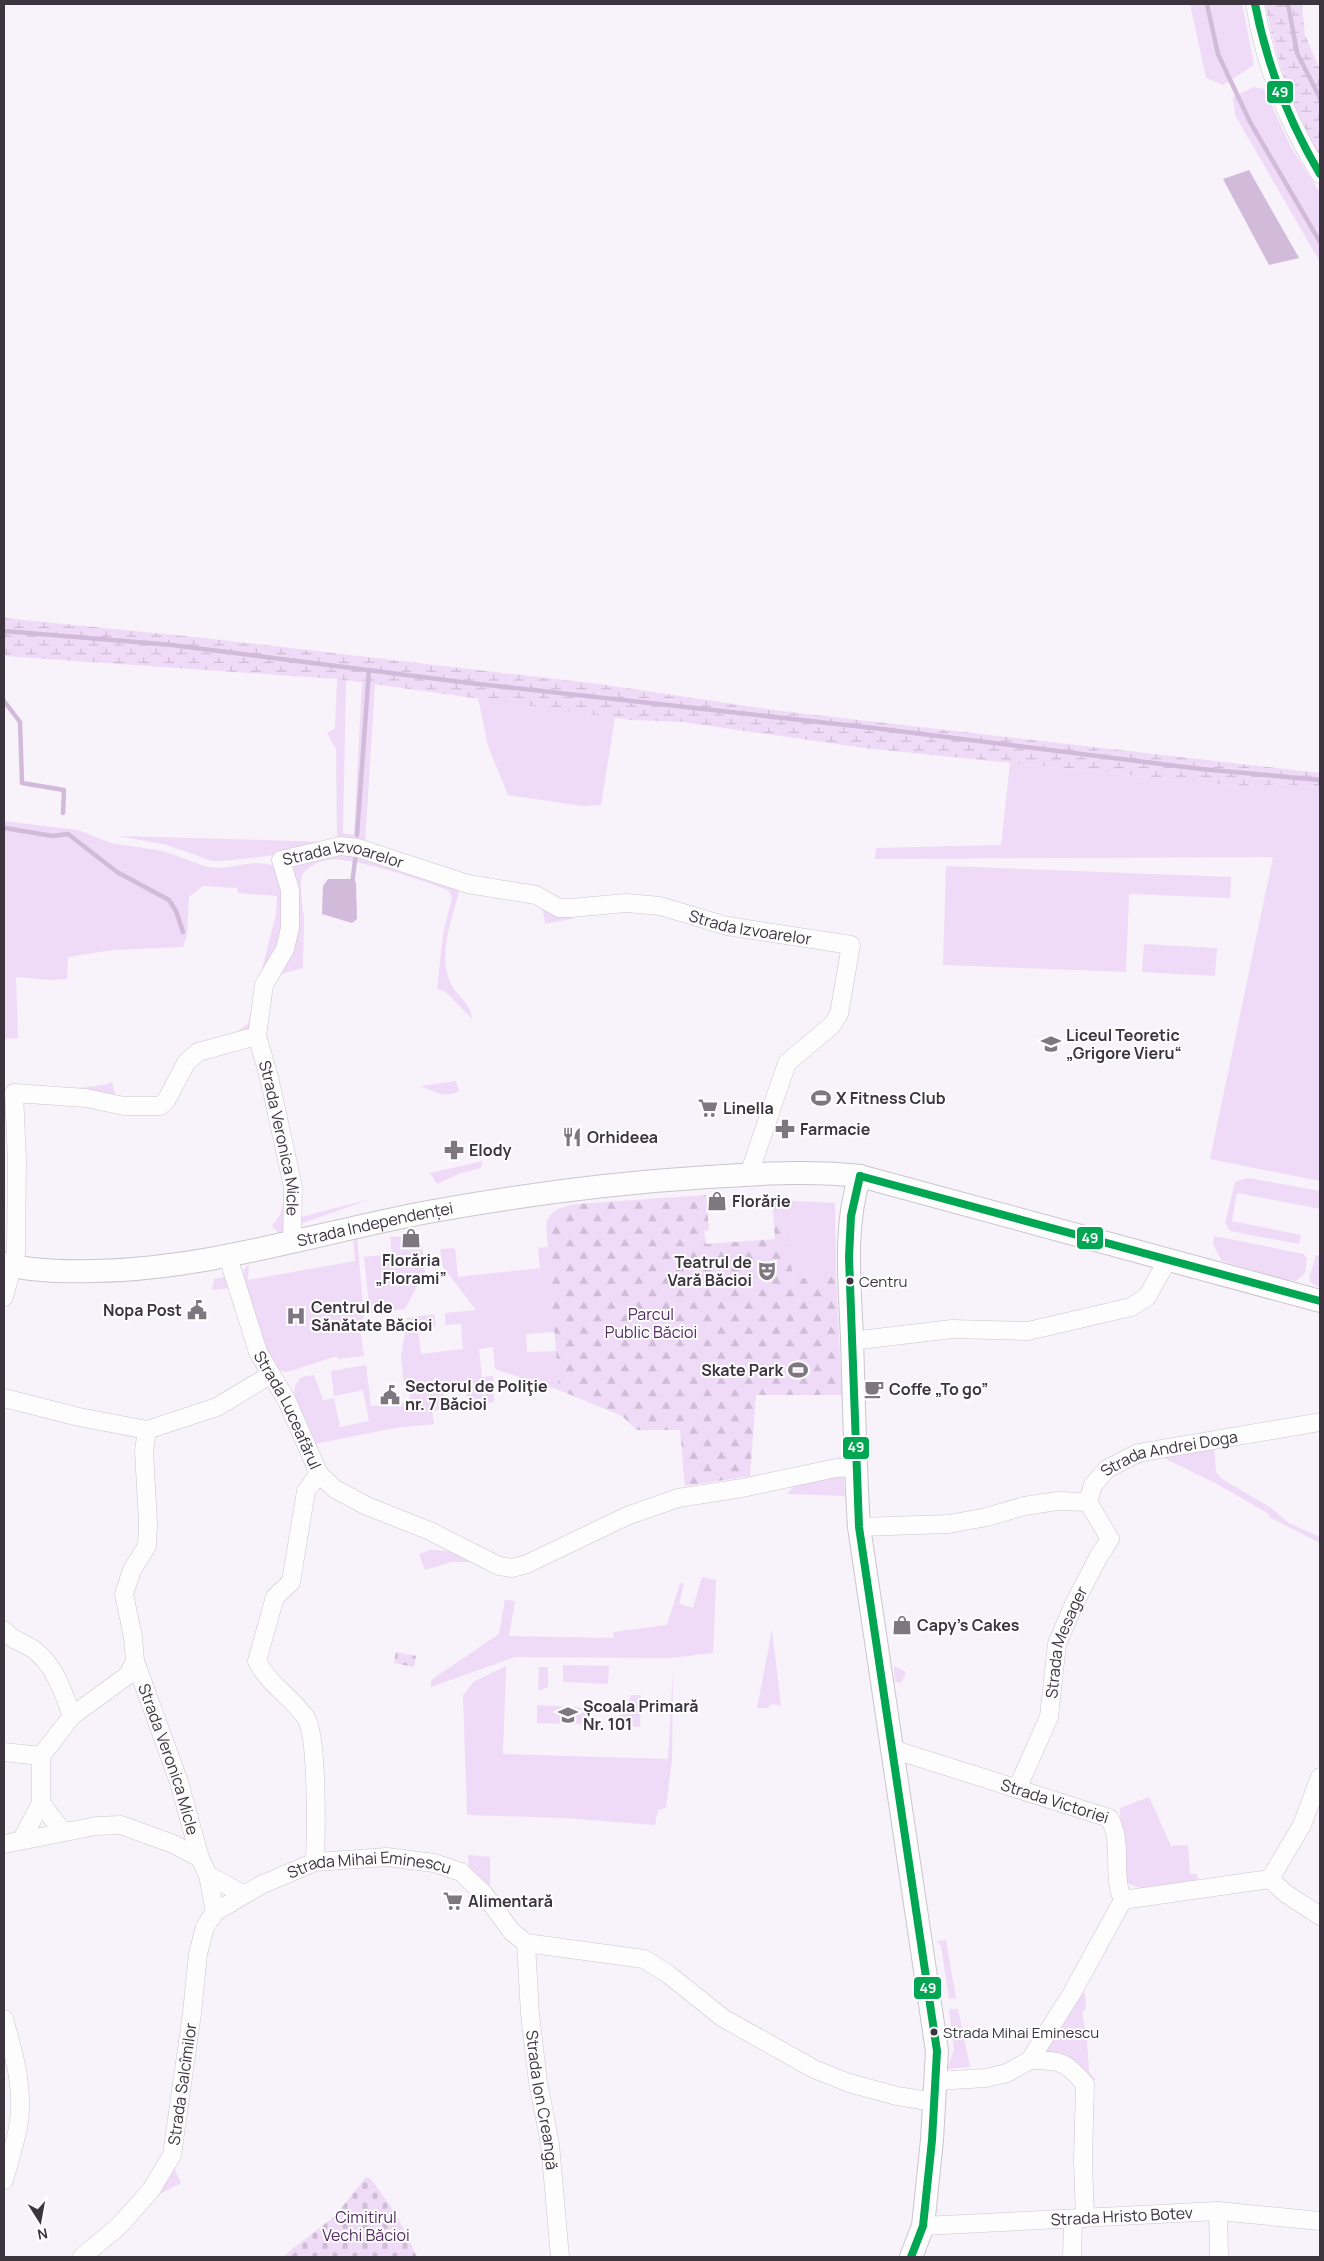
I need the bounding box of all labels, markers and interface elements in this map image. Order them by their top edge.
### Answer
line badge: 49 [1266,80,1294,104]
text: 49 [1272,82,1288,101]
street label: Strada Izvoarelor [280,835,407,873]
street label: Strada Izvoarelor [686,904,813,950]
place label: Liceul Teoretic „Grigore Vieru“ [1066,1024,1182,1064]
school or university icon: Liceul Teoretic „Grigore Vieru“ [1040,1033,1062,1055]
street label: Strada Veronica Micle [254,1058,304,1216]
sports icon: X Fitness Club [810,1087,832,1109]
place label: X Fitness Club [836,1087,946,1109]
supermarket icon: Linella [697,1097,719,1119]
place label: Linella [723,1097,774,1119]
pharmacy icon: Farmacie [774,1118,796,1140]
place label: Farmacie [800,1118,871,1140]
restaurant icon: Orhideea [561,1126,583,1148]
place label: Orhideea [587,1126,658,1148]
pharmacy icon: Elody [443,1139,465,1161]
place label: Elody [469,1139,512,1161]
shop icon: Florărie [706,1190,728,1212]
place label: Florărie [732,1190,791,1212]
street label: Strada Independenței [295,1197,455,1252]
line badge: 49 [1076,1226,1104,1250]
shop icon: Florăria „Florami” [400,1227,422,1249]
text: 49 [1082,1228,1098,1247]
place label: Florăria „Florami” [375,1249,447,1289]
place label: Teatrul de Vară Băcioi [668,1251,752,1291]
theatre icon: Teatrul de Vară Băcioi [756,1260,778,1282]
place label: Centru [859,1271,908,1292]
marker: Centru [845,1276,855,1286]
place label: Centrul de Sănătate Băcioi [311,1296,433,1336]
place label: Nopa Post [103,1299,182,1321]
public building icon: Nopa Post [186,1299,208,1321]
park label: Parcul Public Băcioi [605,1303,697,1343]
hospital icon: Centrul de Sănătate Băcioi [285,1305,307,1327]
street label: Strada Luceafărul [249,1347,327,1473]
place label: Skate Park [701,1359,783,1381]
sports icon: Skate Park [787,1359,809,1381]
place label: Sectorul de Poliţie nr. 7 Băcioi [405,1375,548,1415]
cafe icon: Coffe „To go” [863,1378,885,1400]
place label: Coffe „To go” [889,1378,989,1400]
public building icon: Sectorul de Poliţie nr. 7 Băcioi [379,1384,401,1406]
street label: Strada Andrei Doga [1095,1425,1239,1481]
line badge: 49 [842,1436,870,1460]
text: 49 [848,1437,864,1456]
street label: Strada Mesager [1040,1582,1093,1700]
shop icon: Capy's Cakes [891,1614,913,1636]
place label: Capy's Cakes [917,1614,1020,1636]
street label: Strada Veronica Micle [133,1681,204,1837]
place label: Școala Primară Nr. 101 [583,1695,699,1735]
school or university icon: Școala Primară Nr. 101 [557,1704,579,1726]
street label: Strada Victoriei [998,1773,1112,1828]
street label: Strada Mihai Eminescu [284,1846,455,1884]
supermarket icon: Alimentară [442,1890,464,1912]
place label: Alimentară [468,1890,553,1912]
line badge: 49 [913,1976,942,2000]
text: 49 [920,1978,936,1997]
street label: Strada Salcîmilor [163,2021,202,2147]
place label: Strada Mihai Eminescu [943,2022,1099,2043]
marker: Strada Mihai Eminescu [929,2027,939,2037]
street label: Strada Ion Creangă [521,2029,563,2171]
north arrow [15,2196,65,2246]
street label: Strada Hristo Botev [1050,2201,1193,2230]
park label: Cimitirul Vechi Băcioi [322,2206,410,2246]
text: N [36,2224,49,2245]

